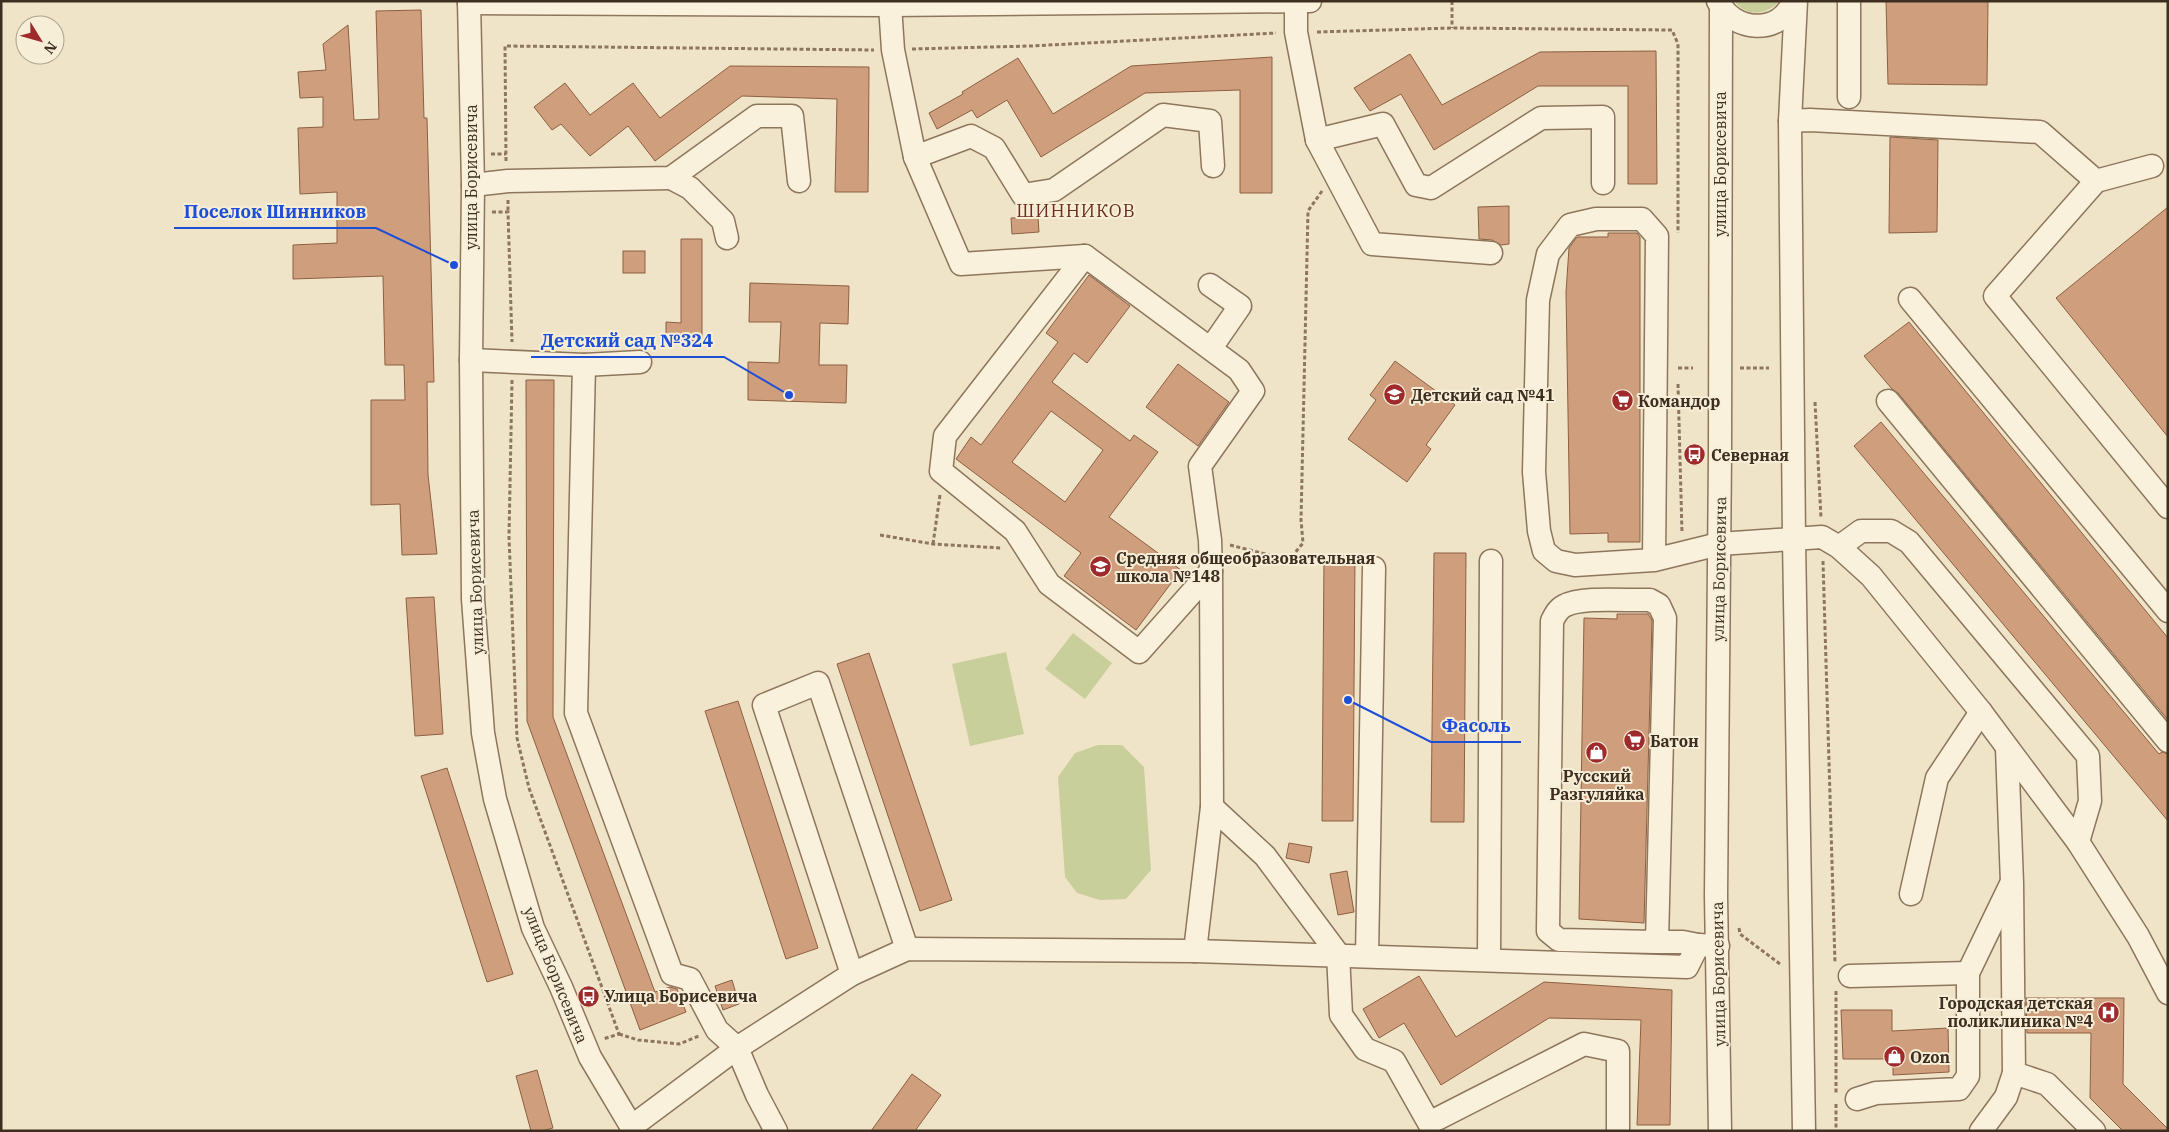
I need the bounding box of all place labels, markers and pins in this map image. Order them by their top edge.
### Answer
callout: Поселок Шинников [174,195,376,228]
callout: Детский сад №324 [531,324,724,357]
school or university icon: Детский сад №41 [1383,383,1407,407]
place label: Детский сад №41 [1411,385,1555,405]
supermarket icon: Командор [1610,389,1634,413]
place label: Командор [1638,391,1720,411]
bus stop icon: Северная [1683,443,1707,467]
place label: Северная [1711,445,1789,465]
place label: Средняя общеобразовательная школа №148 [1116,548,1375,586]
school or university icon: Средняя общеобразовательная школа №148 [1088,555,1112,579]
callout: Фасоль [1431,709,1521,742]
supermarket icon: Батон [1622,729,1646,753]
place label: Батон [1650,731,1699,751]
shop icon: Русский Разгуляйка [1585,740,1609,764]
place label: Русский Разгуляйка [1550,766,1645,804]
bus stop icon: Улица Борисевича [576,984,600,1008]
place label: Улица Борисевича [604,986,757,1006]
place label: Городская детская поликлиника №4 [1939,993,2093,1031]
hospital icon: Городская детская поликлиника №4 [2097,1000,2121,1024]
shop icon: Ozon [1882,1045,1906,1069]
place label: Ozon [1910,1047,1950,1067]

